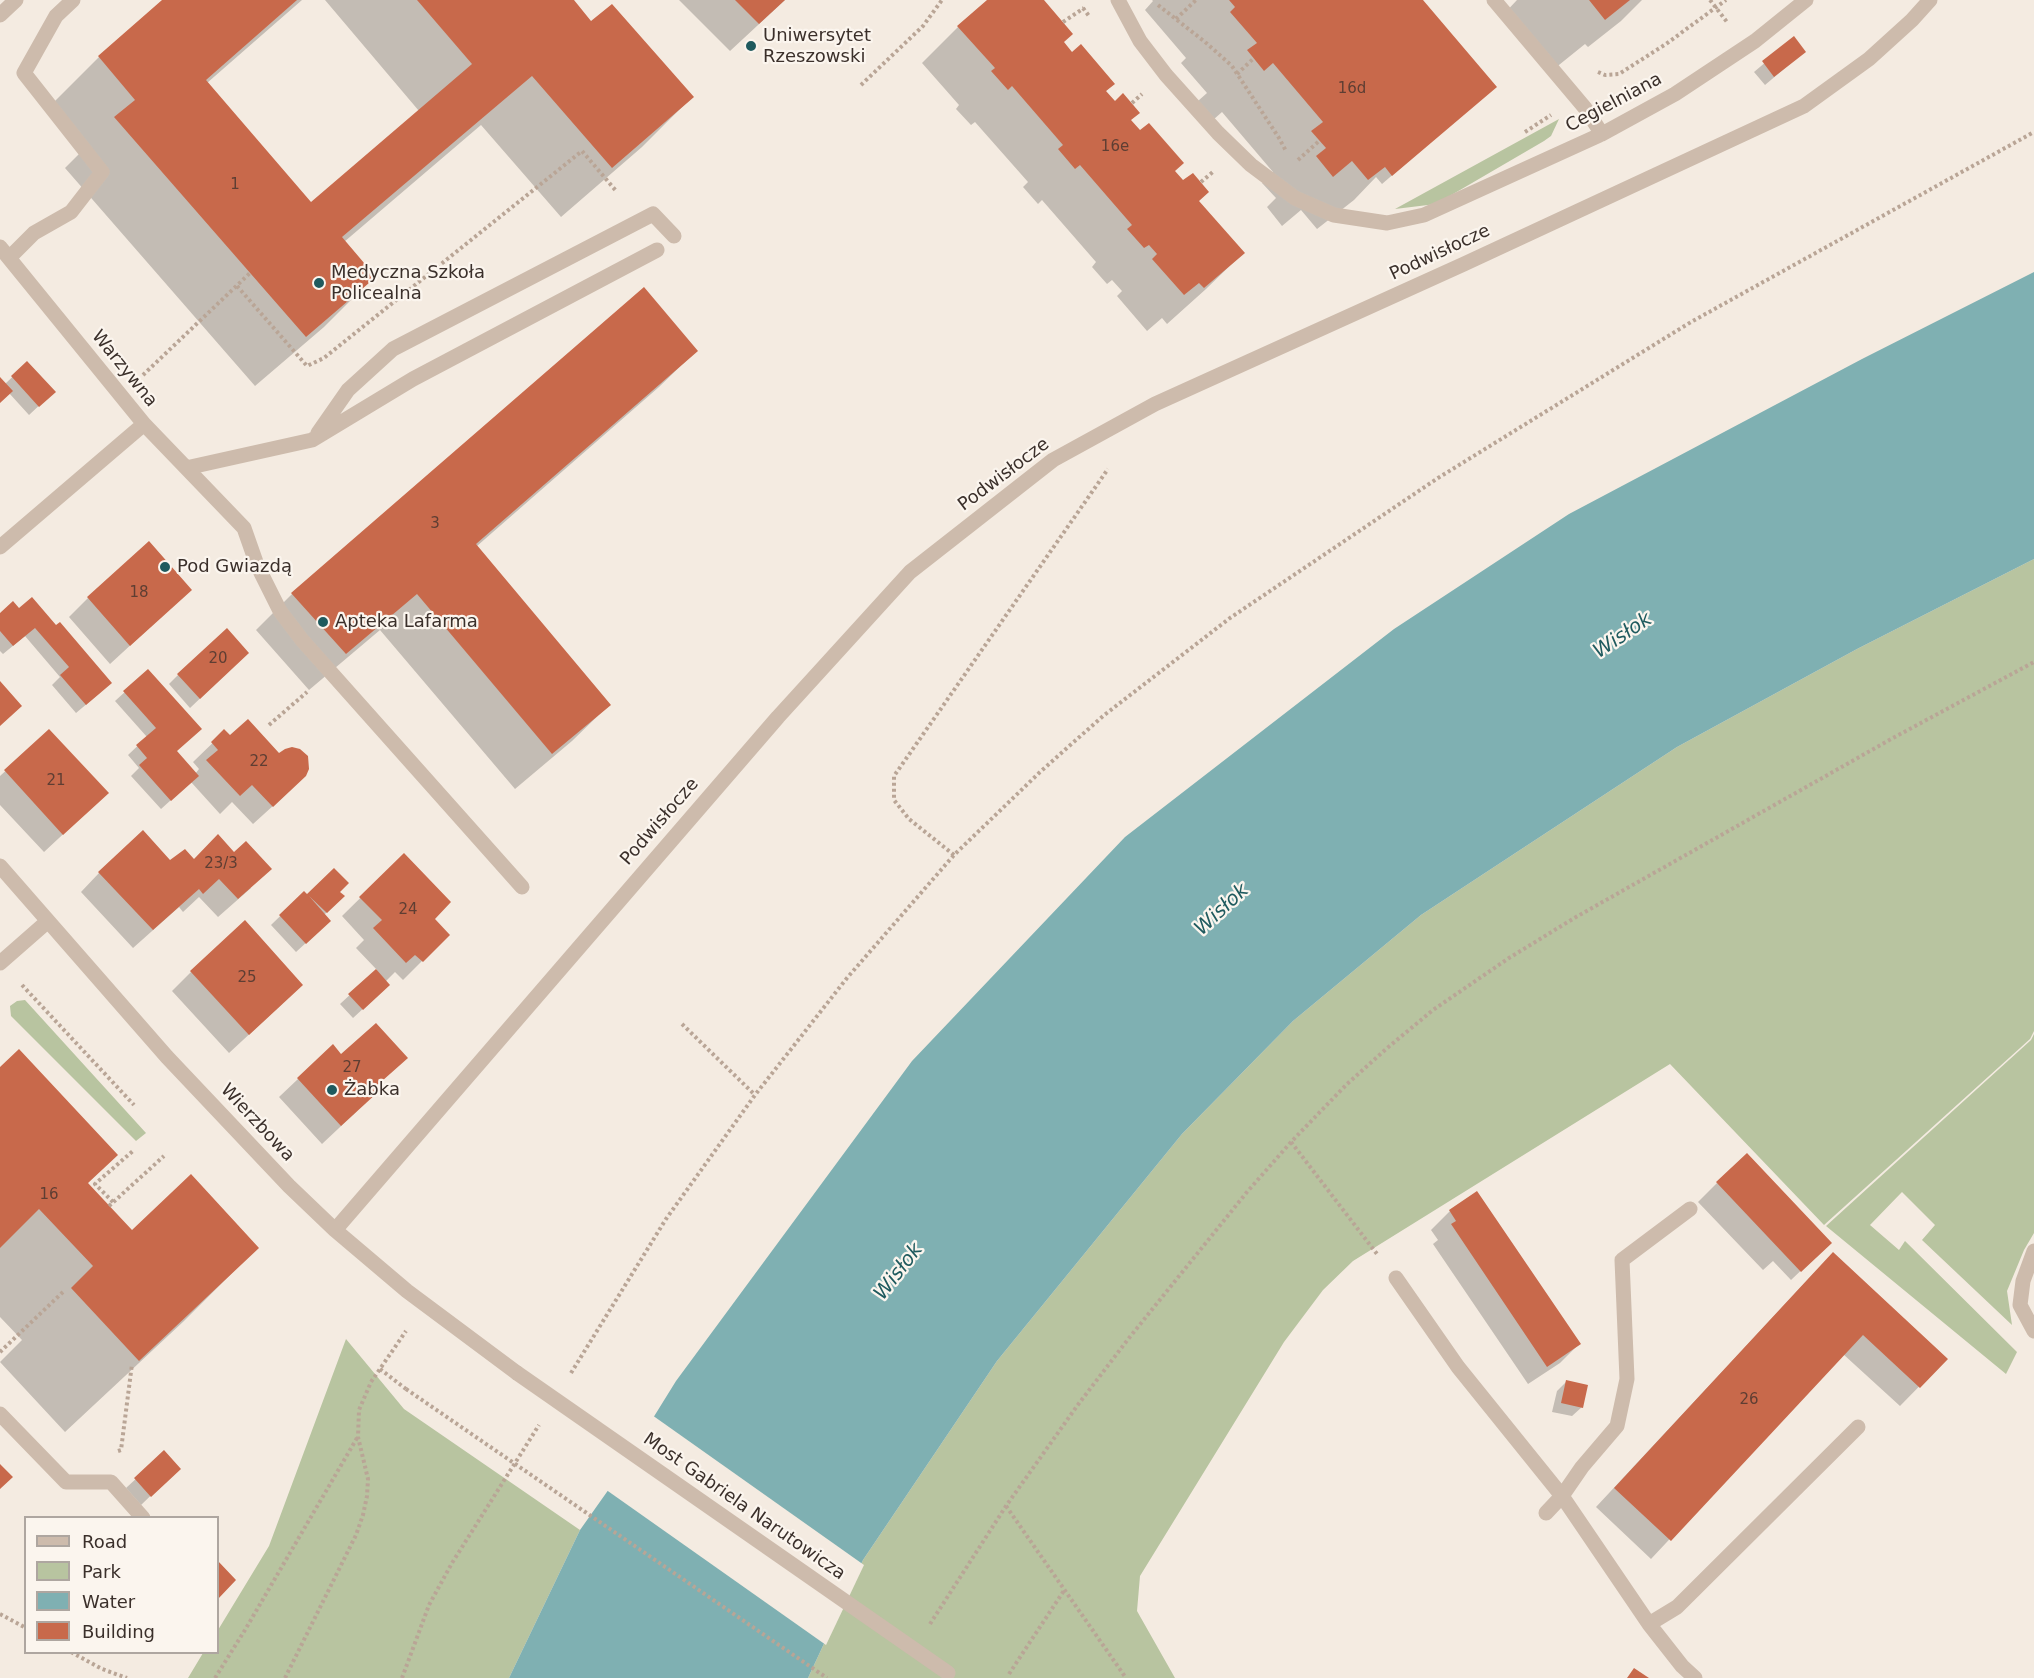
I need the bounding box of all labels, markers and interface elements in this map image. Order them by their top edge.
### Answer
place label: Uniwersytet Rzeszowski [763,25,871,68]
marker: Uniwersytet Rzeszowski [744,39,758,53]
street label: Cegielniana [1562,69,1666,137]
house number: 16d [1338,80,1366,98]
house number: 16e [1101,138,1129,156]
house number: 1 [230,176,240,194]
street label: Podwisłocze [1386,220,1494,286]
place label: Medyczna Szkoła Policealna [331,262,485,304]
marker: Medyczna Szkoła Policealna [312,276,326,290]
street label: Warzywna [87,326,161,412]
street label: Podwisłocze [954,434,1054,516]
house number: 3 [430,515,440,533]
place label: Pod Gwiazdą [177,556,292,578]
marker: Pod Gwiazdą [158,560,172,574]
house number: 18 [129,584,149,602]
water label: Wisłok [1589,608,1657,664]
place label: Apteka Lafarma [335,611,478,633]
marker: Apteka Lafarma [316,615,330,629]
house number: 20 [208,650,228,668]
house number: 22 [249,753,269,771]
house number: 21 [46,772,66,790]
street label: Podwisłocze [616,774,704,870]
house number: 23/3 [204,855,238,873]
water label: Wisłok [1190,879,1254,941]
house number: 24 [398,901,418,919]
house number: 25 [237,969,257,987]
house number: 27 [342,1059,362,1077]
place label: Żabka [344,1079,400,1101]
street label: Wierzbowa [216,1080,298,1166]
marker: Żabka [325,1083,339,1097]
house number: 16 [39,1186,59,1204]
water label: Wisłok [869,1239,929,1305]
house number: 26 [1739,1391,1759,1409]
street label: Most Gabriela Narutowicza [639,1429,849,1585]
legend [24,1516,219,1654]
text: Road [82,1531,127,1552]
text: Park [82,1561,121,1582]
text: Water [82,1591,135,1612]
text: Building [82,1621,155,1642]

